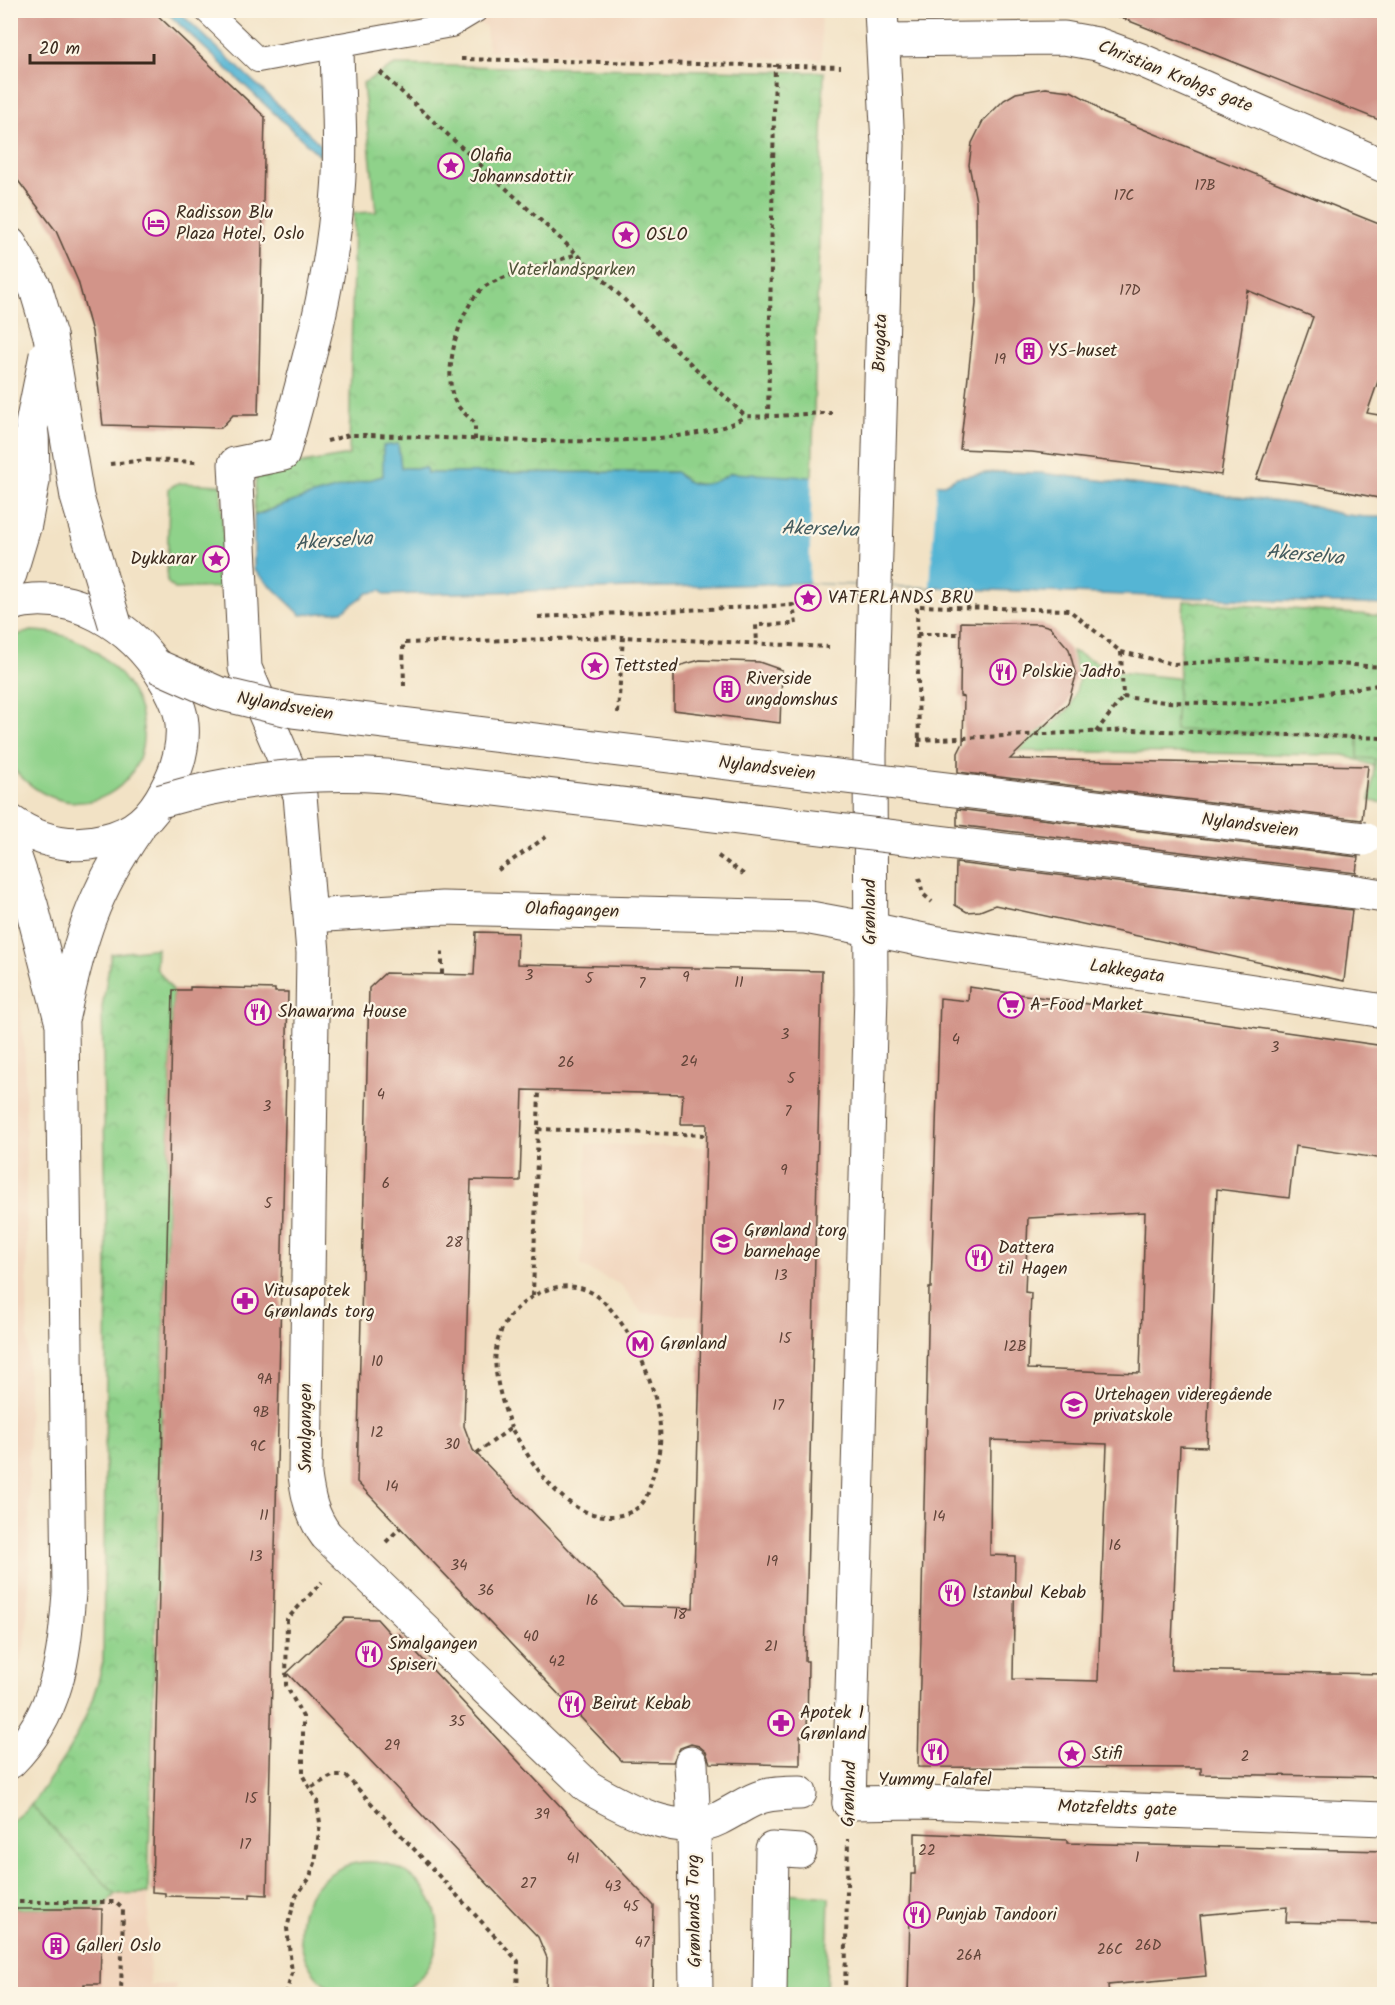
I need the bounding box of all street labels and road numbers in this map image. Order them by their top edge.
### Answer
street label: Christian Krohgs gate [1093,33,1257,121]
street label: Brugata [865,313,897,373]
street label: Nylandsveien [235,684,335,730]
street label: Nylandsveien [717,749,817,789]
street label: Nylandsveien [1200,806,1300,846]
street label: Grønland [856,878,885,945]
street label: Olafiagangen [524,895,620,927]
street label: Lakkegata [1087,952,1167,992]
street label: Smalgangen [292,1383,321,1473]
street label: Grønland [834,1759,866,1828]
street label: Motzfeldts gate [1057,1792,1177,1826]
street label: Grønlands Torg [680,1854,710,1968]

